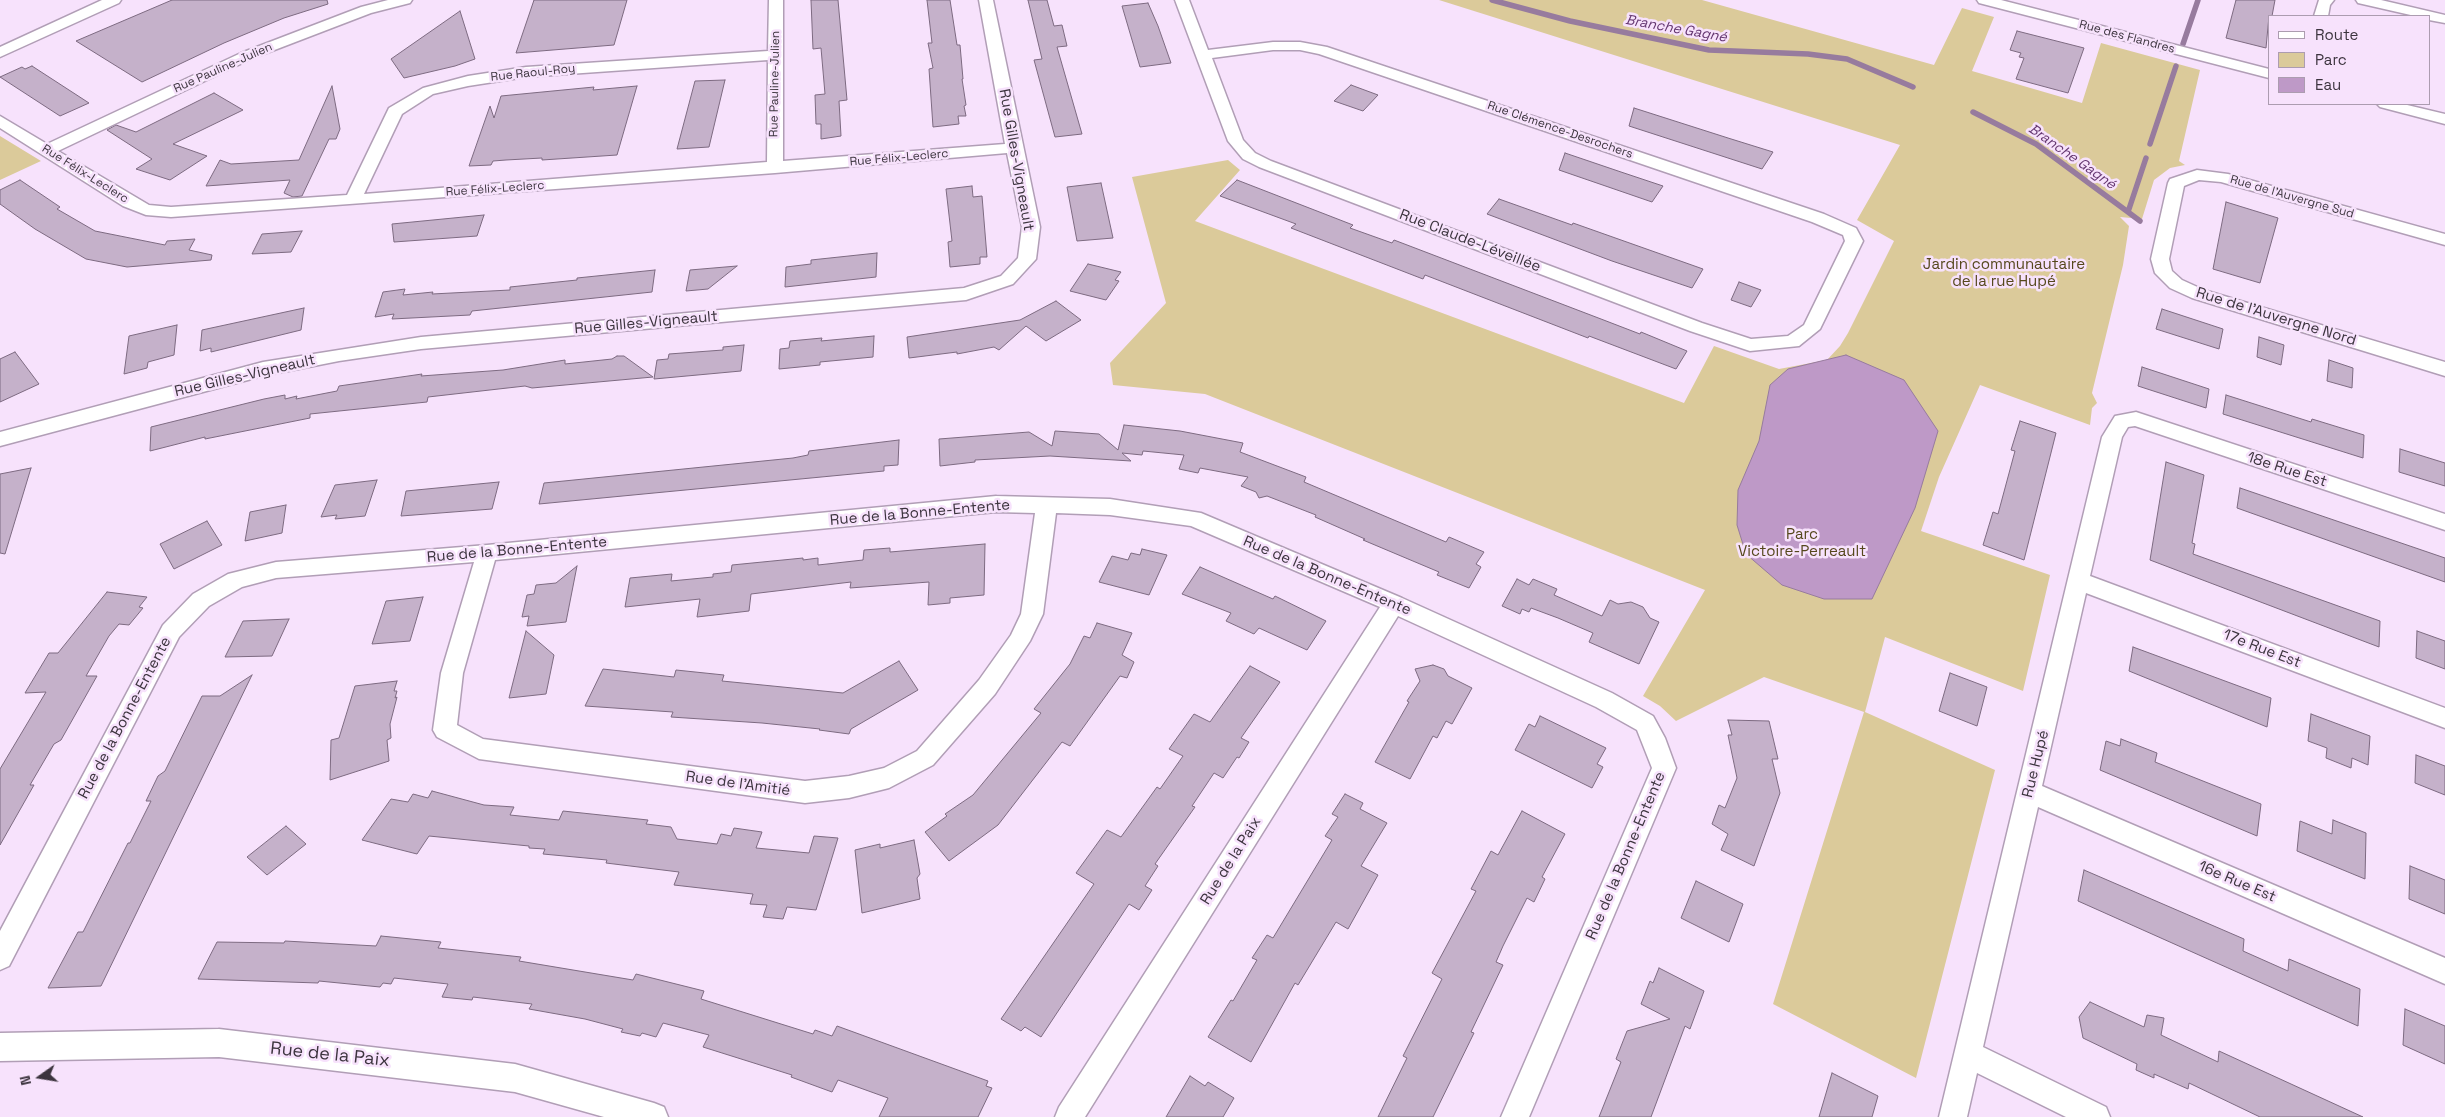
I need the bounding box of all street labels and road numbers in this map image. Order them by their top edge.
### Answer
street label: Rue des Flandres [2078,17,2176,57]
street label: Rue Pauline-Julien [767,31,783,137]
street label: Rue Pauline-Julien [171,40,275,96]
street label: Rue Raoul-Roy [490,61,576,85]
street label: Rue Gilles-Vigneault [995,88,1037,232]
street label: Rue Clémence-Desrochers [1485,98,1635,162]
street label: Rue Félix-Leclerc [39,142,131,206]
street label: Rue Félix-Leclerc [849,147,949,169]
street label: Rue de l'Auvergne Sud [2228,172,2356,222]
street label: Rue Félix-Leclerc [445,178,545,200]
street label: Rue Claude-Léveillée [1397,206,1543,276]
street label: Rue de l'Auvergne Nord [2194,284,2358,350]
street label: Rue Gilles-Vigneault [573,308,719,338]
street label: Rue Gilles-Vigneault [173,351,317,401]
street label: 18e Rue Est [2245,449,2329,491]
street label: Rue de la Bonne-Entente [829,496,1011,530]
street label: Rue de la Bonne-Entente [1240,532,1414,620]
street label: Rue de la Bonne-Entente [426,533,608,567]
street label: 17e Rue Est [2221,626,2303,672]
street label: Rue de la Bonne-Entente [75,634,175,802]
street label: Rue Hupé [2019,728,2053,800]
street label: Rue de l'Amitié [685,768,791,800]
street label: Rue de la Bonne-Entente [1582,769,1670,943]
street label: Rue de la Paix [1197,814,1265,908]
street label: 16e Rue Est [2195,858,2279,906]
street label: Rue de la Paix [269,1038,391,1072]

